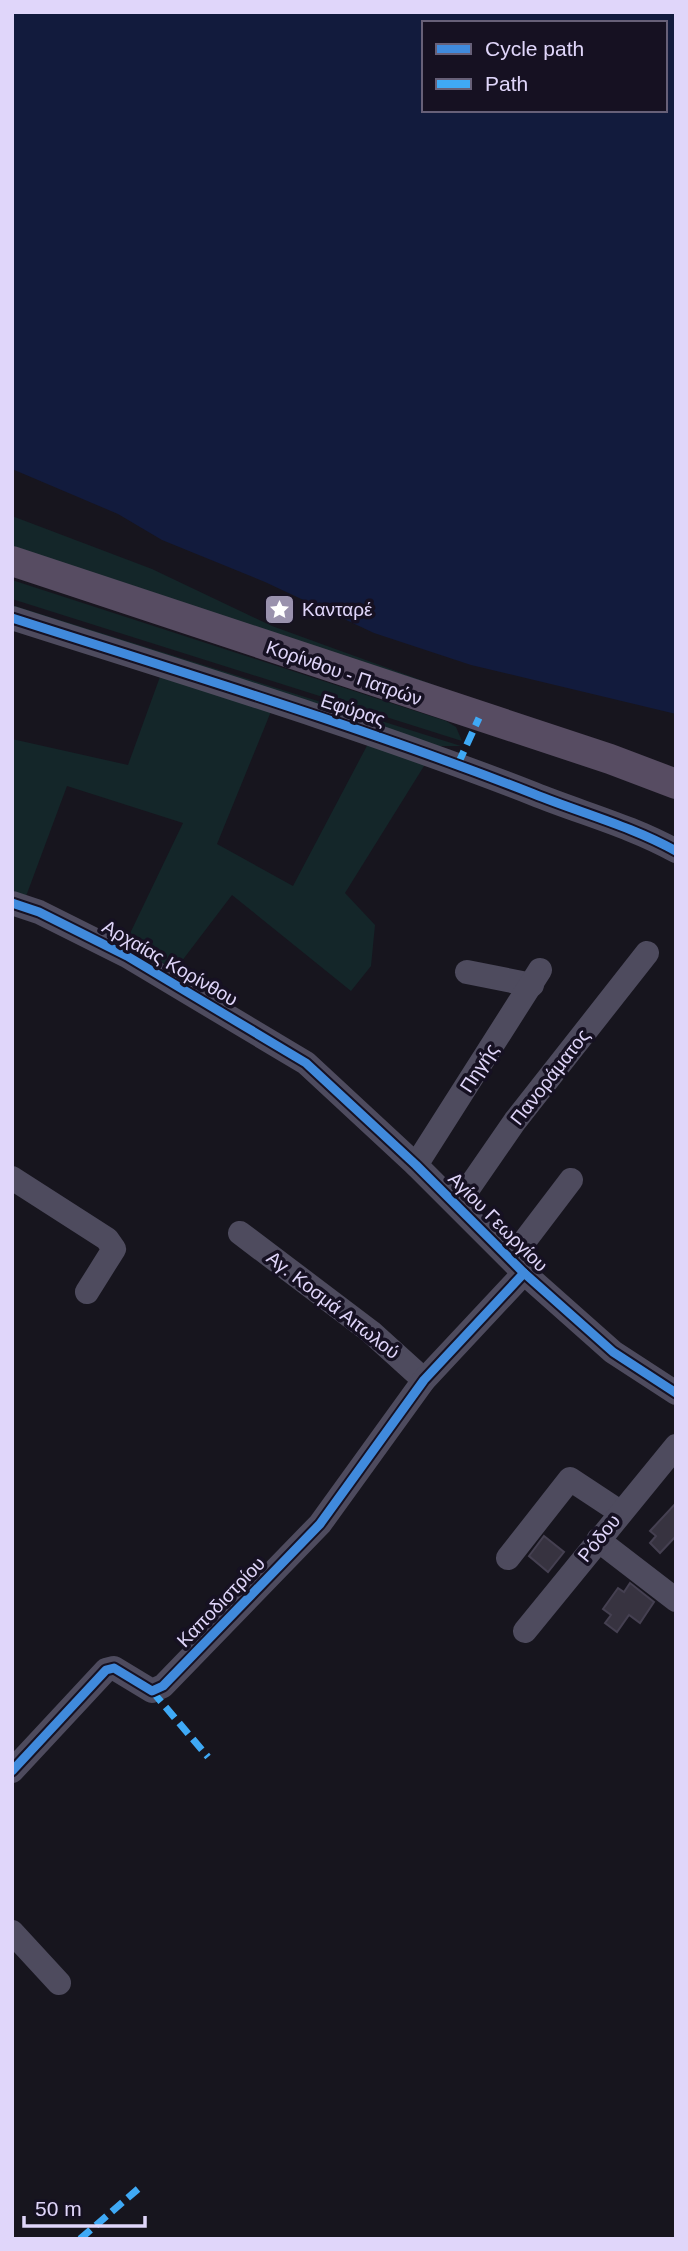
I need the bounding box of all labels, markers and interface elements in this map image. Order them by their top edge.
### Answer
legend [422,21,667,112]
text: Cycle path [485,37,584,60]
text: Path [485,72,528,95]
place icon: Κανταρέ [262,592,296,626]
place label: Κανταρέ [302,599,373,620]
street label: Κορίνθου - Πατρών [263,636,425,710]
street label: Εφύρας [318,690,388,730]
street label: Αρχαίας Κορίνθου [99,916,241,1010]
street label: Πανοράματος [506,1025,594,1129]
street label: Πηγής [456,1040,502,1096]
street label: Αγίου Γεωργίου [444,1168,552,1276]
street label: Αγ. Κοσμά Αιτωλού [263,1247,403,1363]
street label: Ρόδου [574,1510,624,1566]
street label: Καποδιστρίου [173,1553,269,1651]
scale bar [24,2184,145,2228]
text: 50 m [35,2197,82,2220]

